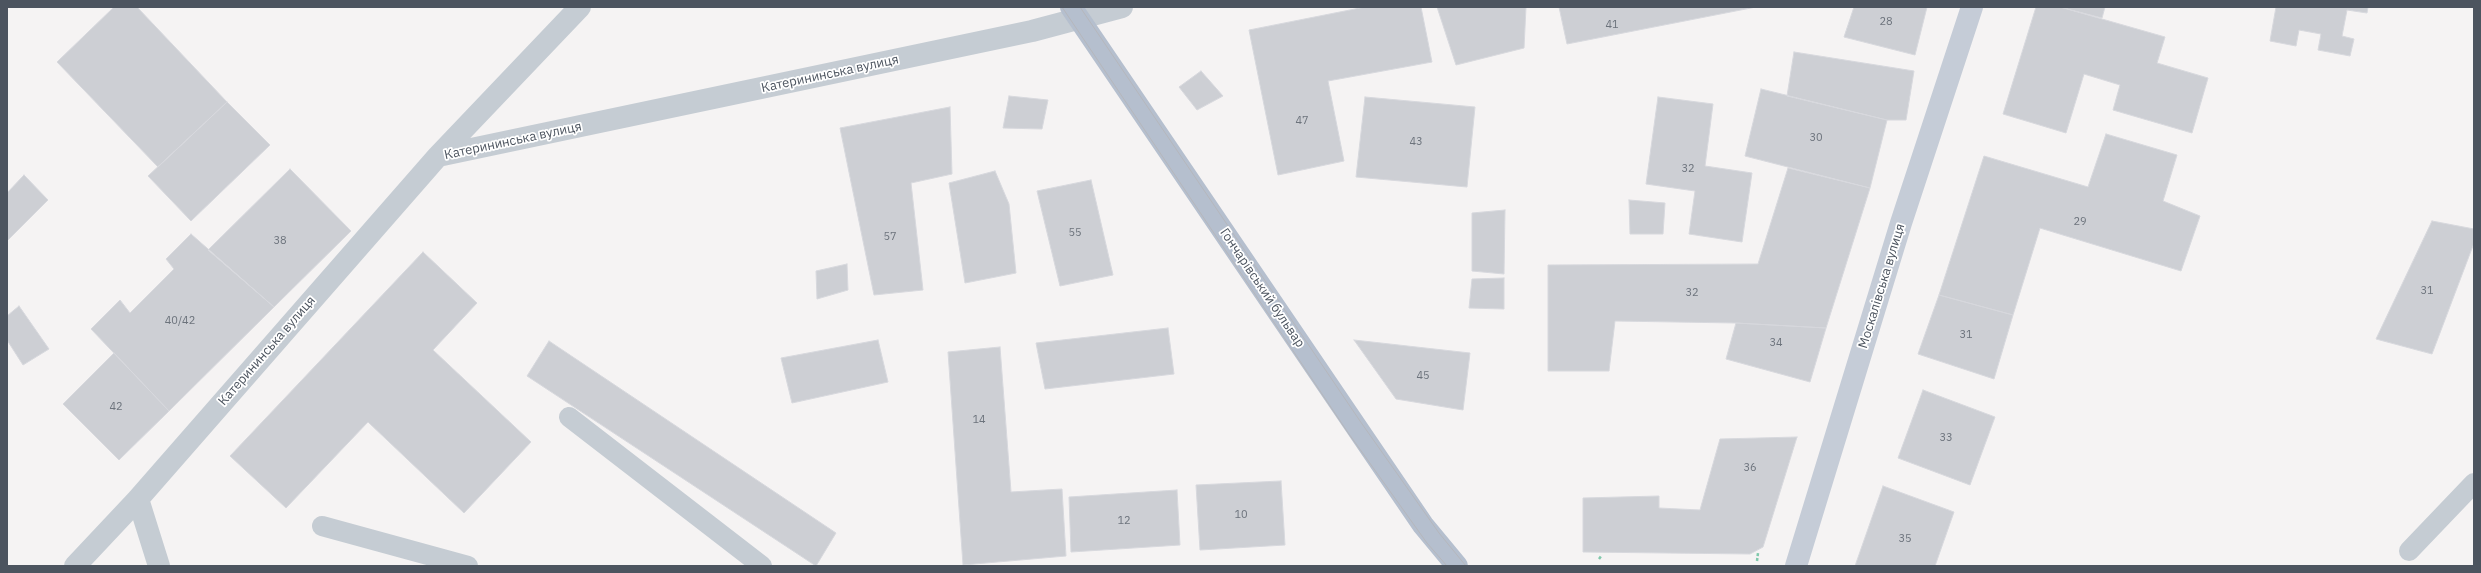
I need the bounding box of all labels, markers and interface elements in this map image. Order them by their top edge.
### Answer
house number: 28 [1879,15,1893,29]
house number: 41 [1605,18,1619,32]
street label: Катерининська вулиця [760,52,900,96]
house number: 47 [1295,114,1309,128]
street label: Катерининська вулиця [443,119,583,163]
house number: 30 [1809,131,1823,145]
house number: 43 [1409,135,1423,149]
house number: 32 [1681,162,1695,176]
house number: 29 [2073,215,2087,229]
street label: Москалівська вулиця [1856,222,1908,350]
house number: 55 [1068,226,1082,240]
street label: Гончарівський бульвар [1216,226,1308,350]
house number: 57 [883,230,897,244]
house number: 38 [273,234,287,248]
house number: 31 [2420,284,2434,298]
house number: 32 [1685,286,1699,300]
street label: Катерининська вулиця [215,293,319,409]
house number: 40/42 [165,314,195,328]
house number: 31 [1959,328,1973,342]
house number: 34 [1769,336,1783,350]
house number: 45 [1416,369,1430,383]
house number: 42 [109,400,123,414]
house number: 14 [972,413,986,427]
house number: 33 [1939,431,1953,445]
house number: 36 [1743,461,1757,475]
house number: 10 [1234,508,1248,522]
house number: 12 [1117,514,1131,528]
house number: 35 [1898,532,1912,546]

